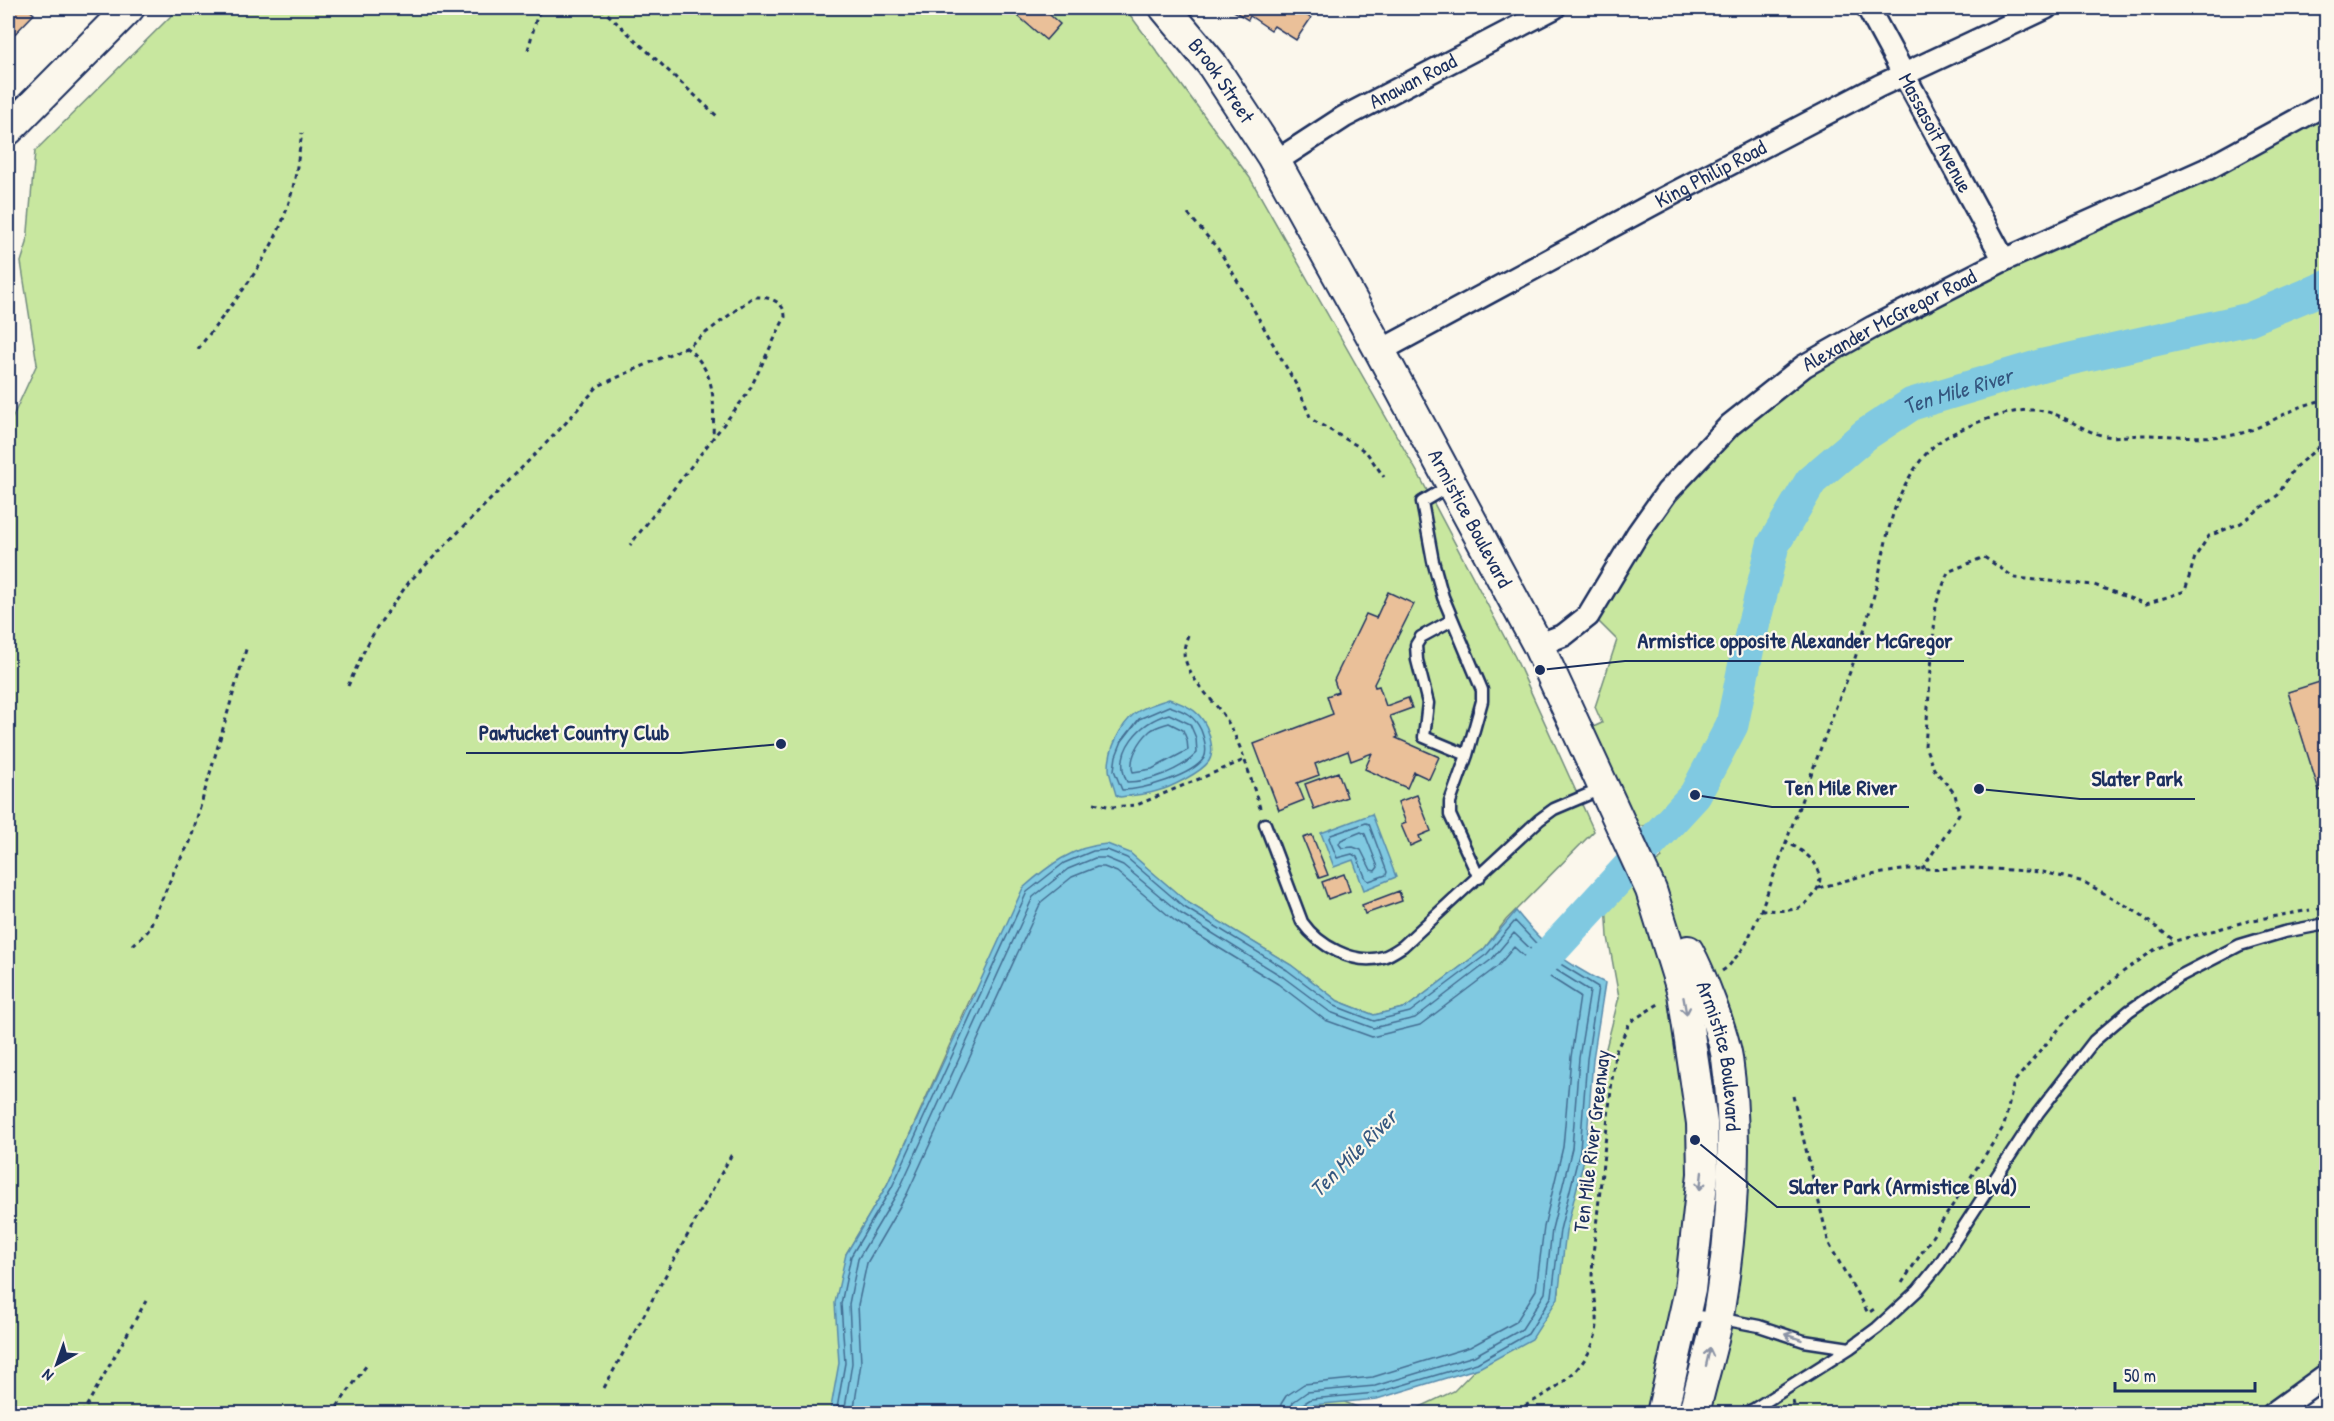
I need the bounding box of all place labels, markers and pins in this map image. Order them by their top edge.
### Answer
callout: Armistice opposite Alexander McGregor [1625,621,1964,661]
callout: Pawtucket Country Club [466,713,681,753]
callout: Slater Park [2080,759,2195,799]
callout: Ten Mile River [1772,767,1909,807]
callout: Slater Park (Armistice Blvd) [1777,1167,2030,1207]

